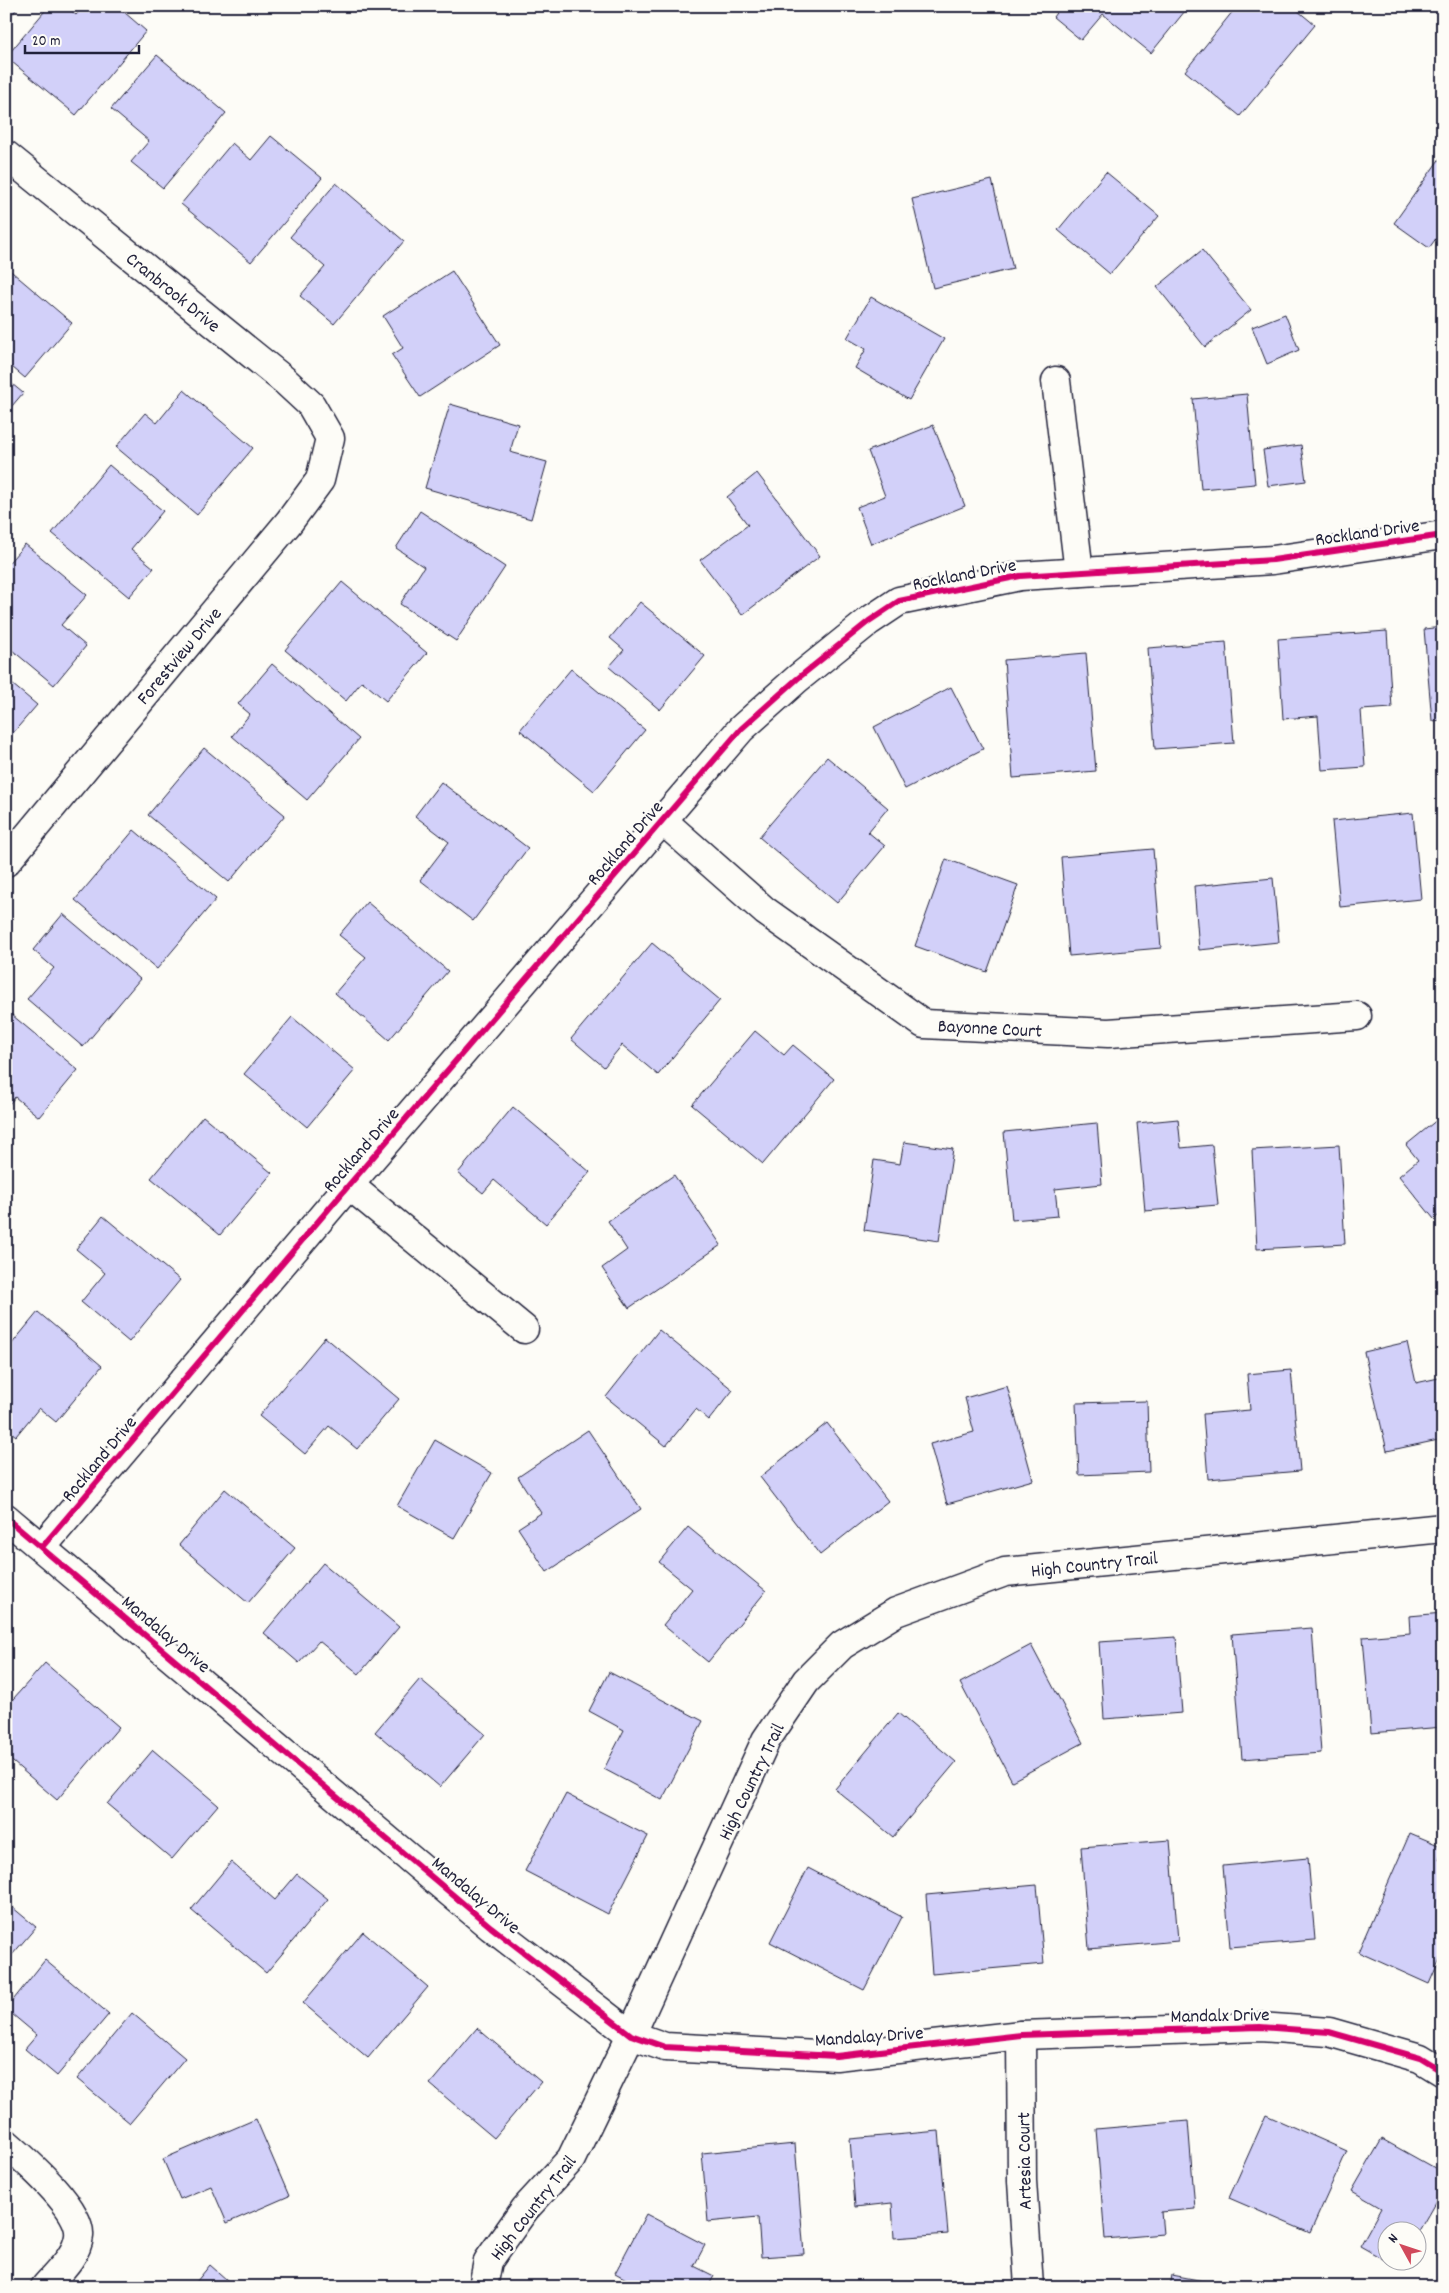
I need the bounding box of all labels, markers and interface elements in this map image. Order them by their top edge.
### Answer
scale bar [25,22,139,54]
text: 20 m [32,31,60,53]
street label: Cranbrook Drive [119,247,225,340]
street label: Rockland Drive [1314,514,1421,555]
street label: Rockland Drive [910,553,1019,600]
street label: Forestview Drive [132,602,230,712]
street label: Rockland Drive [582,796,671,893]
street label: Bayonne Court [937,1014,1043,1047]
street label: Rockland Drive [318,1103,407,1200]
street label: Rockland Drive [57,1411,145,1509]
street label: High Country Trail [1030,1546,1159,1587]
street label: Mandalay Drive [114,1590,215,1681]
street label: High Country Trail [713,1719,793,1846]
street label: Mandalay Drive [424,1851,525,1942]
street label: Mandalx Drive [1170,2003,1270,2032]
street label: Mandalay Drive [814,2021,924,2056]
street label: Artesia Court [1012,2112,1041,2210]
street label: High Country Trail [485,2150,585,2268]
north arrow [1376,2220,1426,2270]
text: N [1384,2230,1404,2248]

